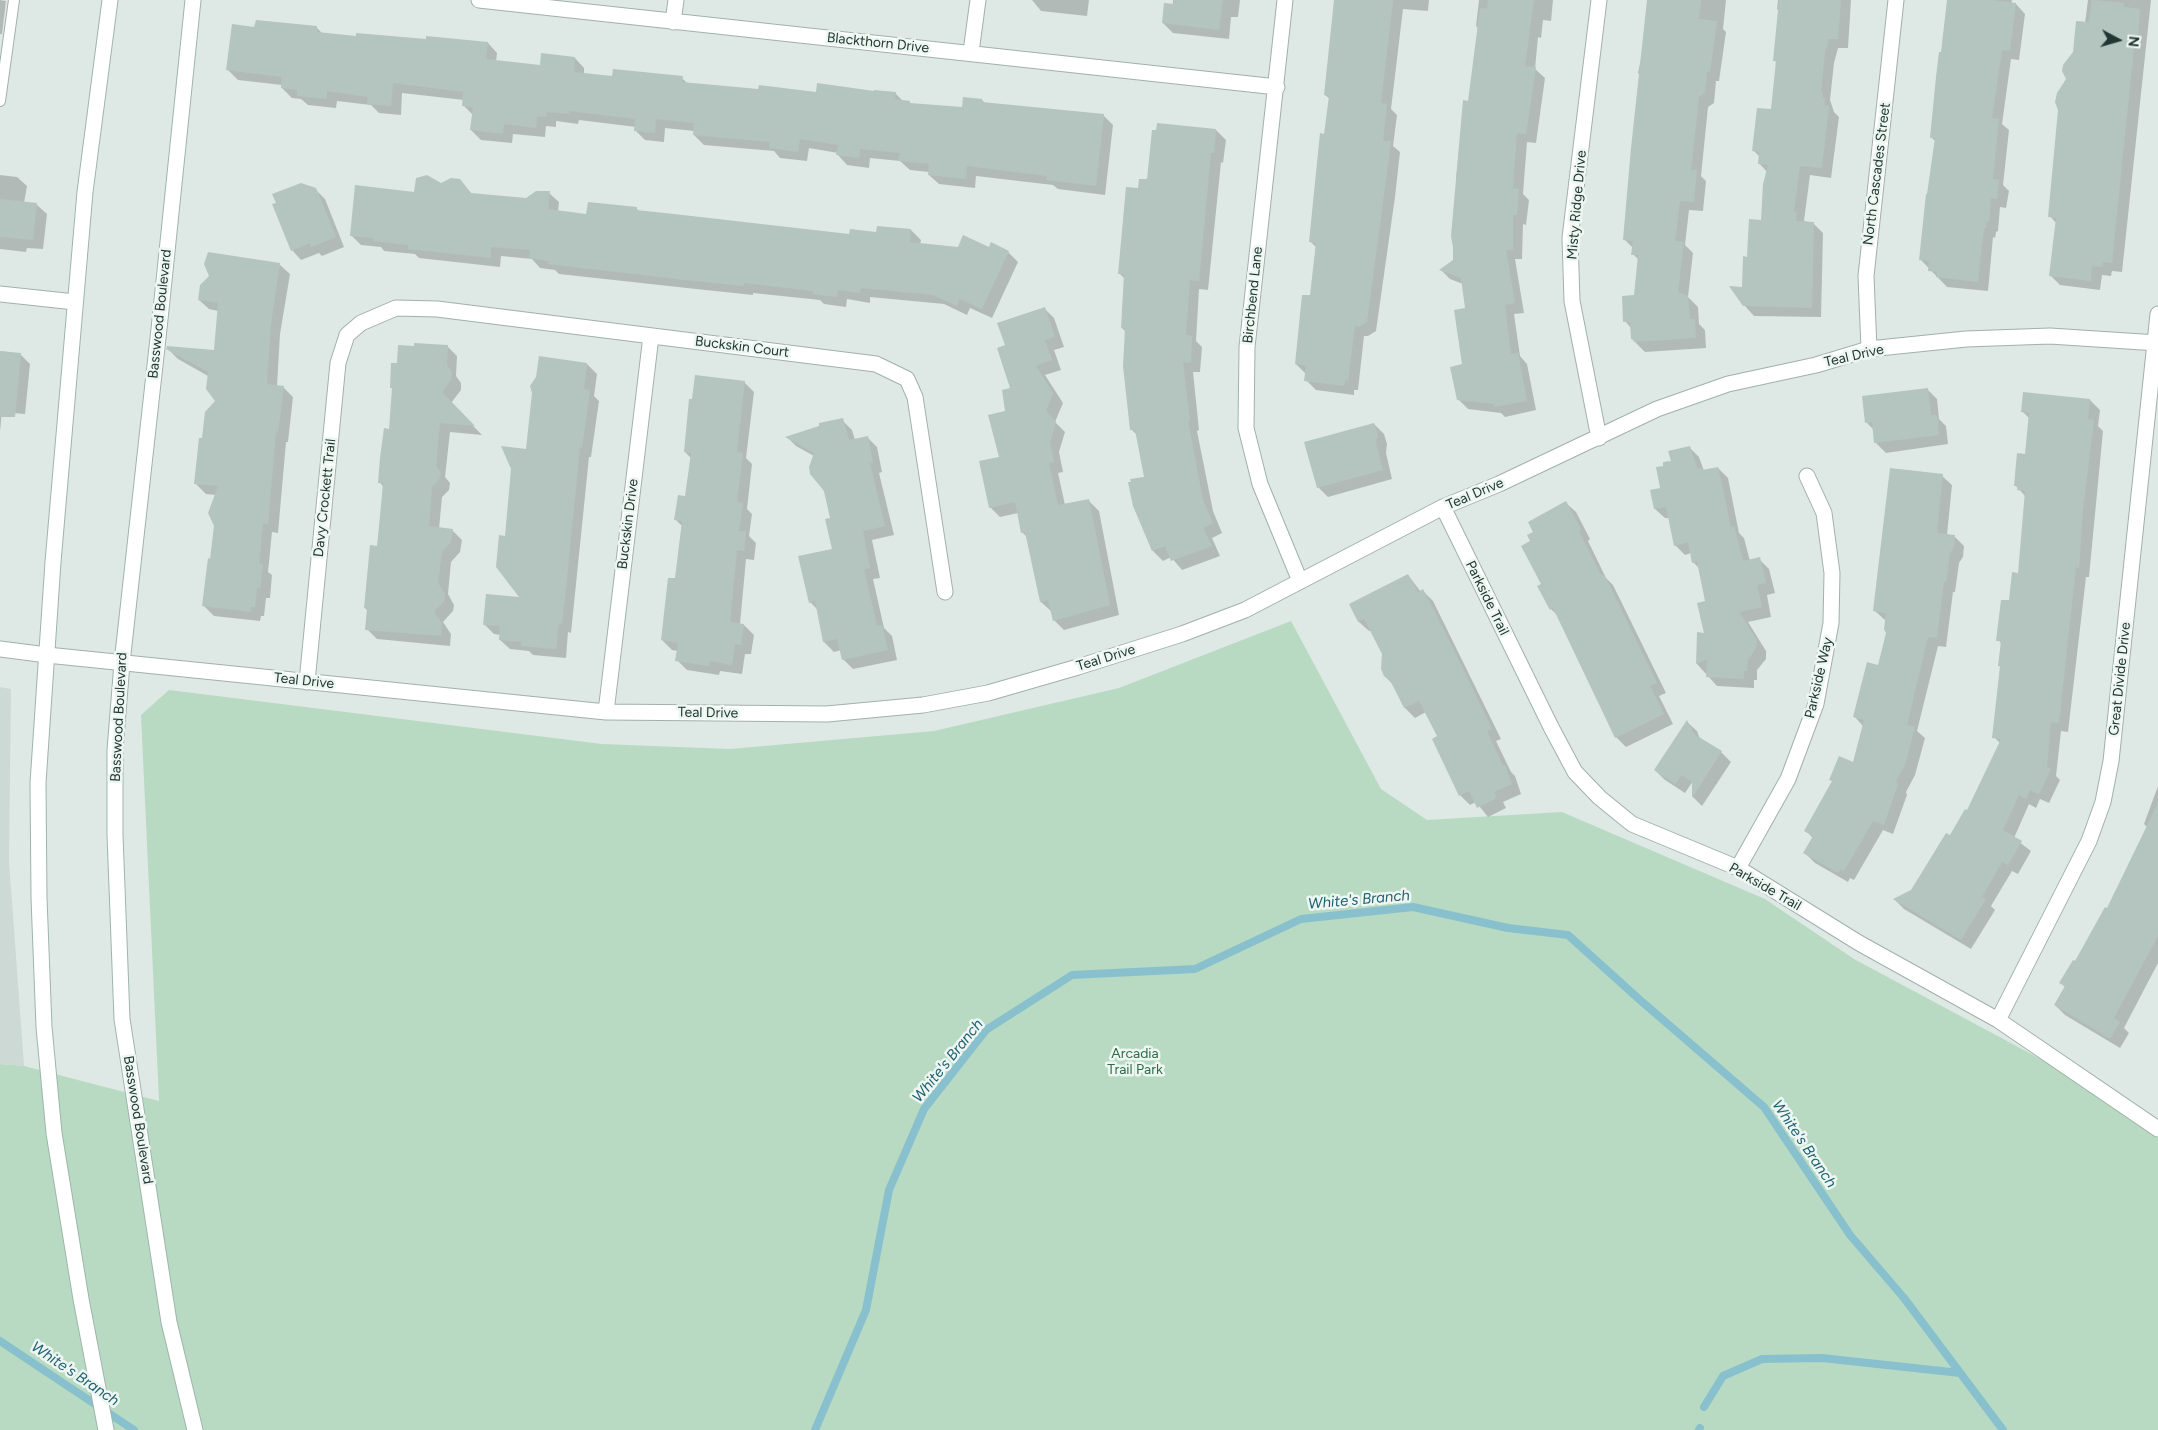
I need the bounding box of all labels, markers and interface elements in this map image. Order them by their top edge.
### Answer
north arrow [2093,15,2143,65]
street label: Blackthorn Drive [826,29,930,57]
text: N [2124,35,2142,48]
street label: North Cascades Street [1860,102,1894,246]
street label: Misty Ridge Drive [1564,150,1590,260]
street label: Birchbend Lane [1240,246,1266,344]
street label: Basswood Boulevard [145,249,175,379]
street label: Buckskin Court [694,333,790,361]
street label: Teal Drive [1823,341,1885,371]
street label: Davy Crockett Trail [310,438,340,558]
street label: Teal Drive [1444,474,1506,514]
street label: Buckskin Drive [614,478,642,570]
street label: Parkside Trail [1462,558,1512,638]
street label: Great Divide Drive [2106,621,2134,737]
street label: Parkside Way [1801,636,1837,720]
street label: Teal Drive [1075,641,1137,675]
street label: Basswood Boulevard [107,652,131,782]
street label: Teal Drive [273,669,335,693]
street label: Teal Drive [678,704,738,722]
street label: Parkside Trail [1726,859,1804,915]
water label: White's Branch [1307,887,1411,913]
water label: White's Branch [909,1016,987,1106]
park label: Arcadia Trail Park [1107,1046,1163,1078]
street label: Basswood Boulevard [120,1055,156,1185]
water label: White's Branch [1768,1097,1840,1191]
water label: White's Branch [28,1338,122,1410]

